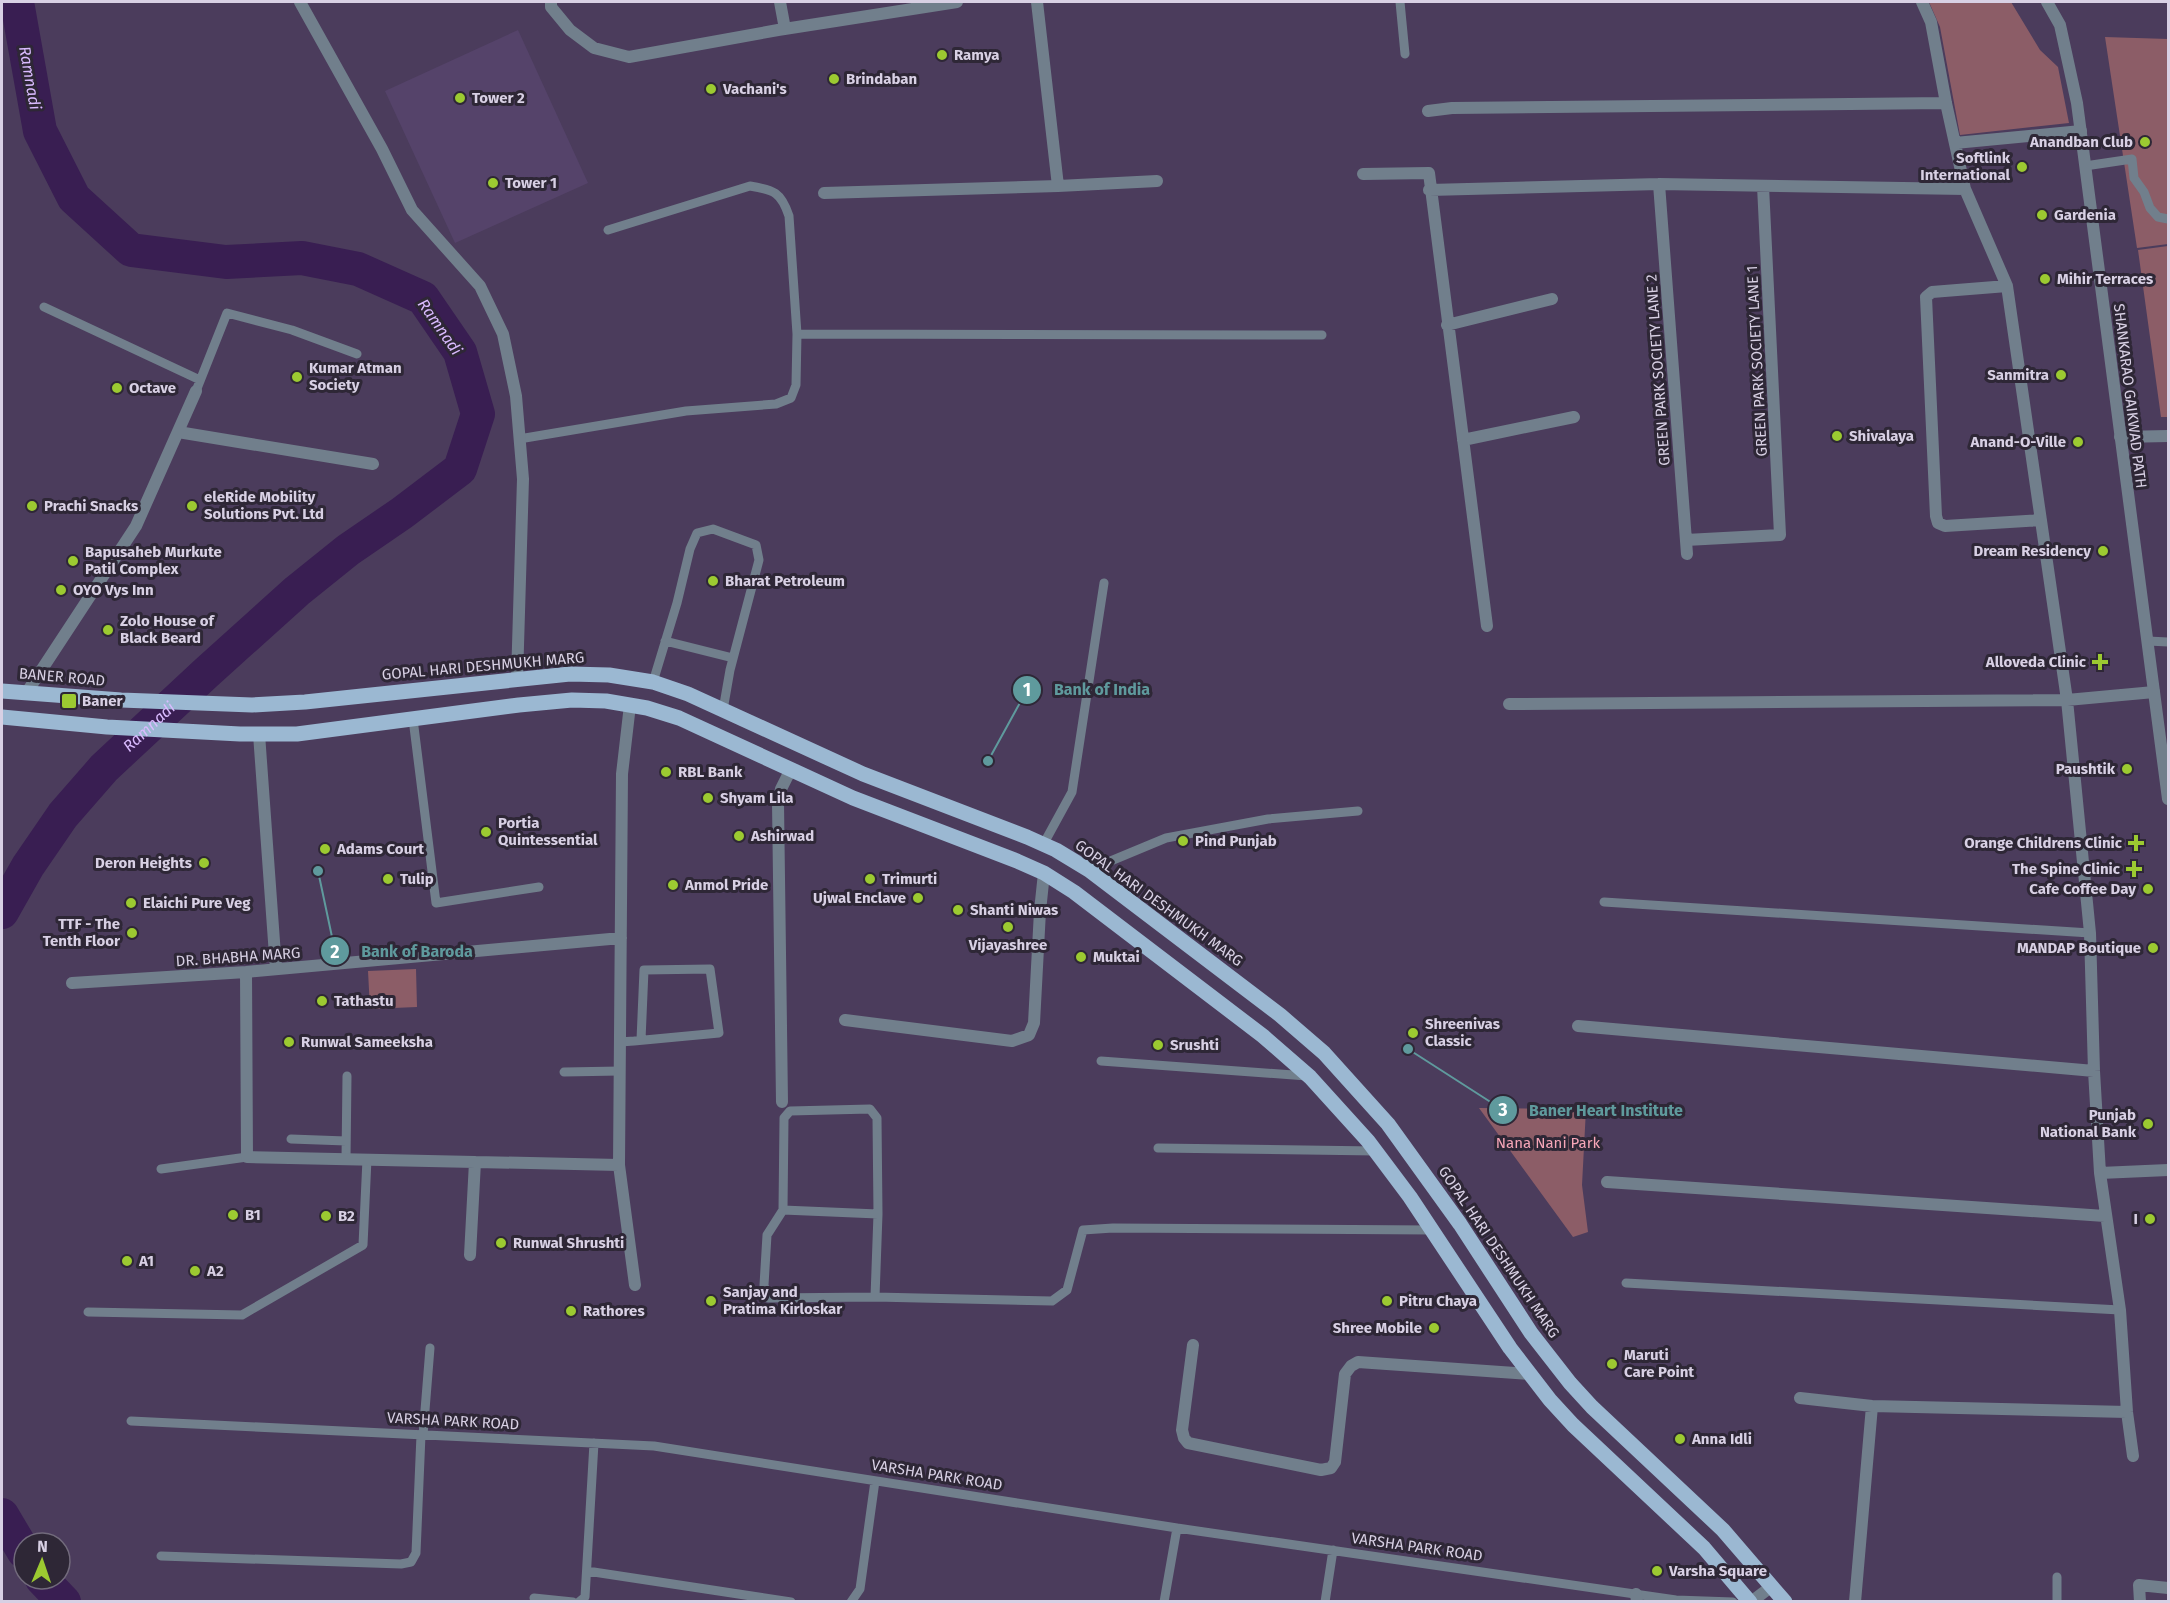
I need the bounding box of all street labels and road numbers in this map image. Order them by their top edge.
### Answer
street label: GREEN PARK SOCIETY LANE 1 [1743,265,1771,457]
street label: GREEN PARK SOCIETY LANE 2 [1642,273,1674,467]
street label: SHANKARAO GAIKWAD PATH [2110,303,2150,489]
street label: GOPAL HARI DESHMUKH MARG [381,648,585,684]
street label: BANER ROAD [18,664,106,690]
street label: GOPAL HARI DESHMUKH MARG [1072,836,1246,970]
street label: DR. BHABHA MARG [175,944,301,970]
street label: GOPAL HARI DESHMUKH MARG [1435,1163,1563,1341]
street label: VARSHA PARK ROAD [386,1409,520,1433]
street label: VARSHA PARK ROAD [870,1456,1004,1494]
street label: VARSHA PARK ROAD [1350,1529,1484,1565]

